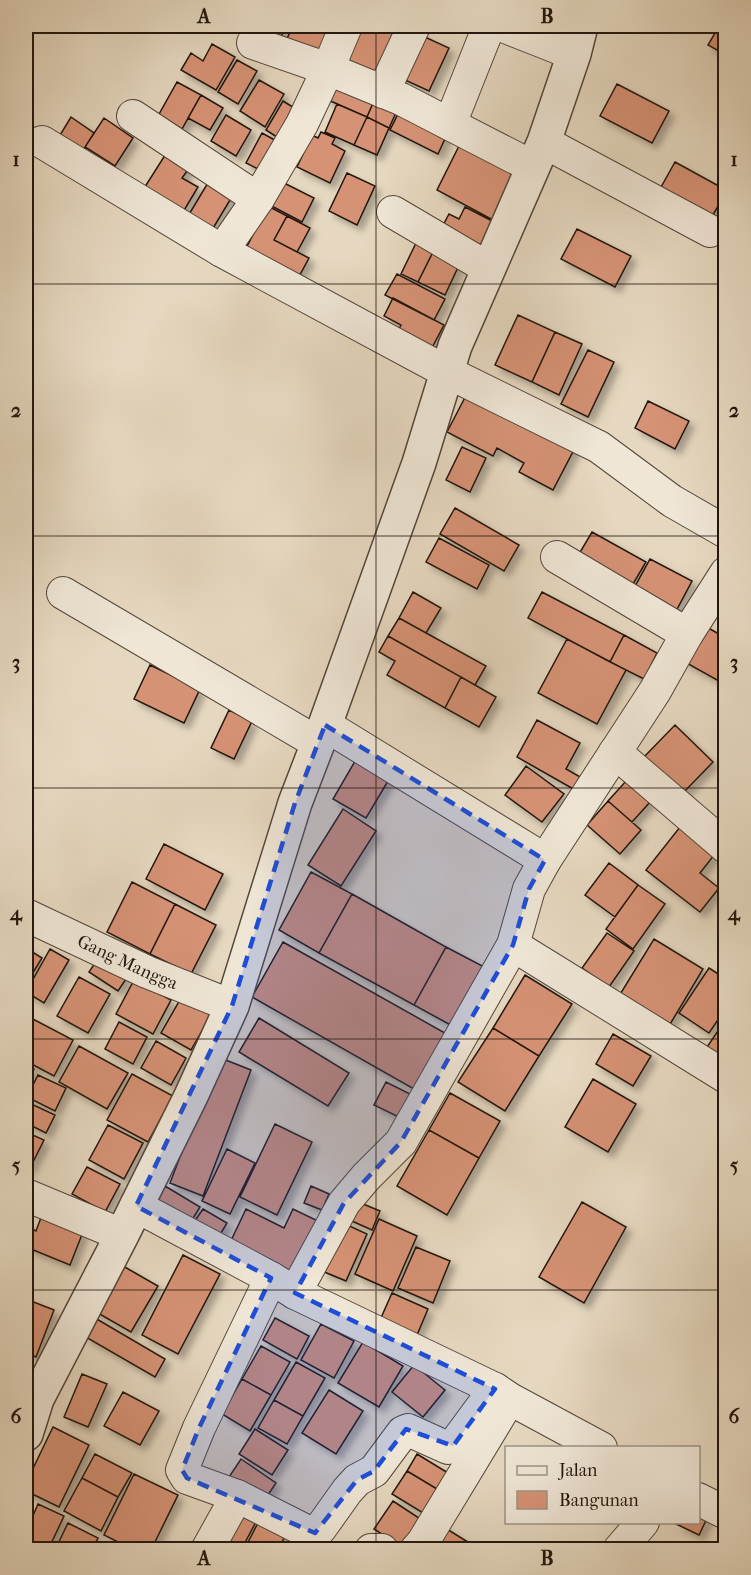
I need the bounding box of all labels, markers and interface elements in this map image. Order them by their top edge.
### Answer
text: A [196,5,212,28]
text: B [540,5,554,28]
text: 1 [12,148,20,171]
text: 1 [730,148,738,171]
text: 2 [11,399,21,422]
text: 2 [729,399,739,422]
text: 3 [12,651,20,674]
text: 3 [730,651,738,674]
text: 4 [9,902,23,926]
text: 4 [727,902,741,926]
street label: Gang Mangga [74,930,181,994]
text: 5 [12,1154,21,1177]
text: 5 [730,1154,739,1177]
text: 6 [11,1405,23,1428]
text: 6 [729,1405,741,1428]
legend [505,1446,700,1524]
text: Jalan [557,1460,598,1481]
text: Bangunan [559,1490,639,1511]
text: A [196,1547,212,1570]
text: B [540,1547,554,1570]

